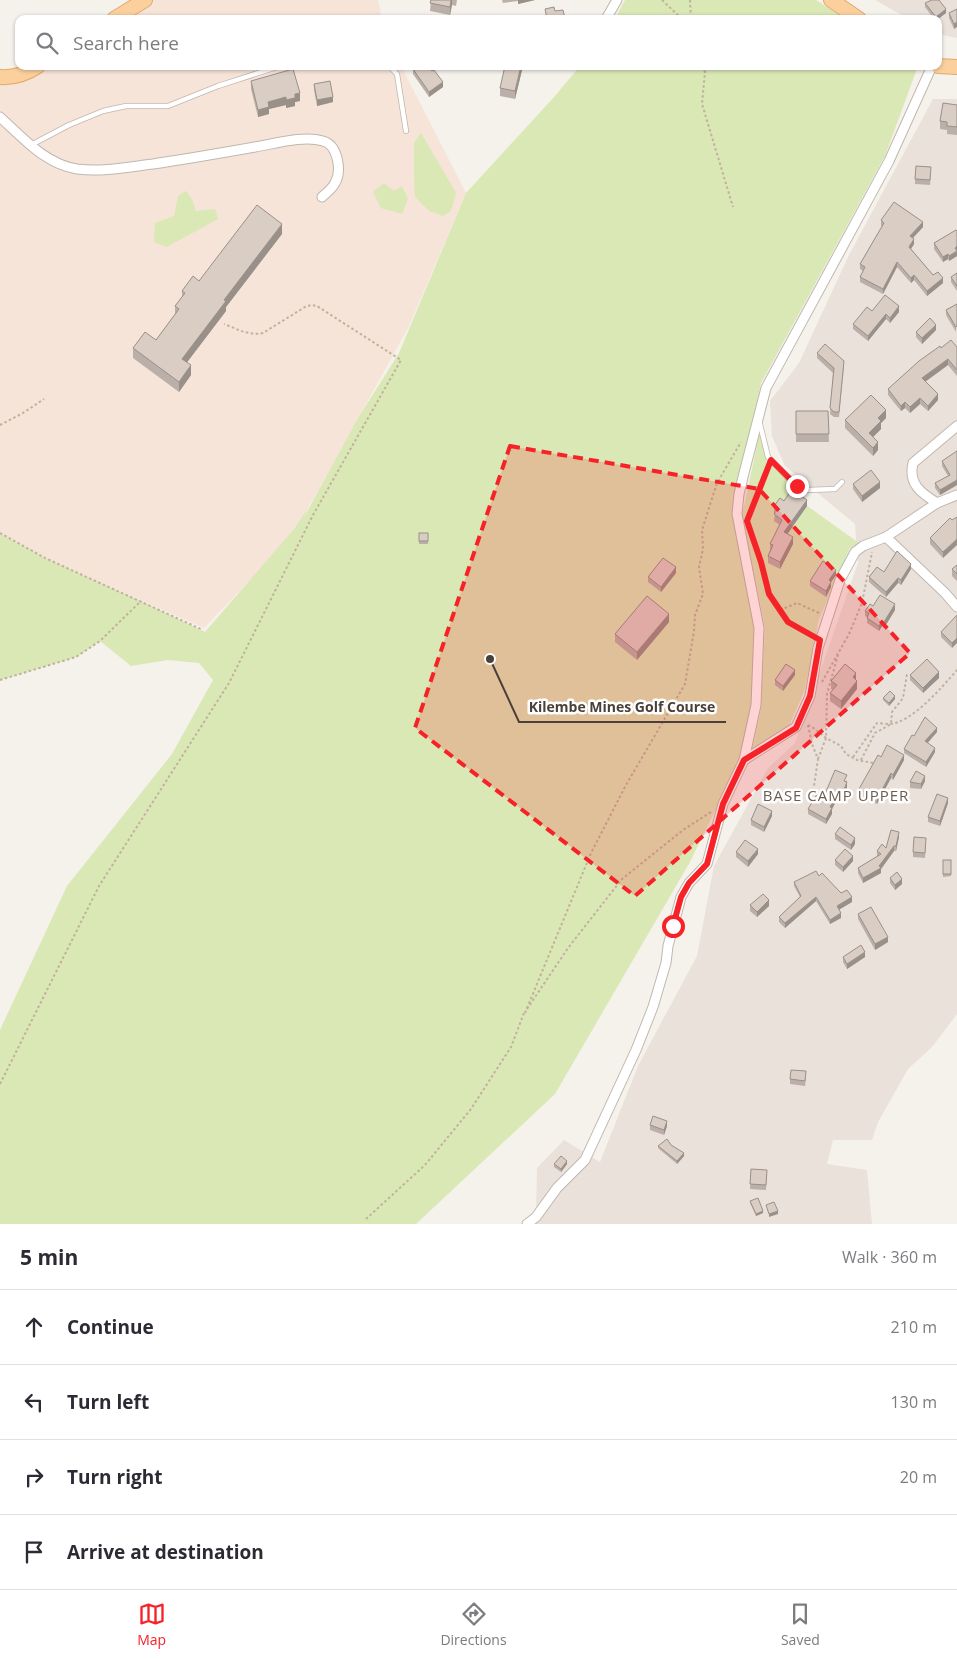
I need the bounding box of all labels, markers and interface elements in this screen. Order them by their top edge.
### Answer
search box [15,15,942,70]
icon: search [33,29,61,57]
text: Search here [73,30,179,56]
route end [786,475,809,498]
callout: Kilembe Mines Golf Course [519,693,726,722]
text: Kilembe Mines Golf Course [529,697,715,716]
district label: BASE CAMP UPPER [763,785,909,805]
route start [662,915,685,938]
text: 5 min [20,1243,78,1271]
text: Walk · 360 m [842,1246,937,1268]
icon: ahead [20,1313,48,1341]
text: Continue [67,1314,154,1340]
text: 210 m [891,1316,937,1338]
icon: left [20,1388,48,1416]
text: Turn left [67,1389,149,1415]
text: 130 m [891,1391,937,1413]
icon: right [20,1463,48,1491]
text: Turn right [67,1464,162,1490]
text: 20 m [900,1466,937,1488]
icon: arrive [20,1538,48,1566]
text: Arrive at destination [67,1539,264,1565]
tab: Map [137,1600,166,1649]
tab: Directions [440,1600,507,1649]
tab: Saved [781,1600,820,1649]

